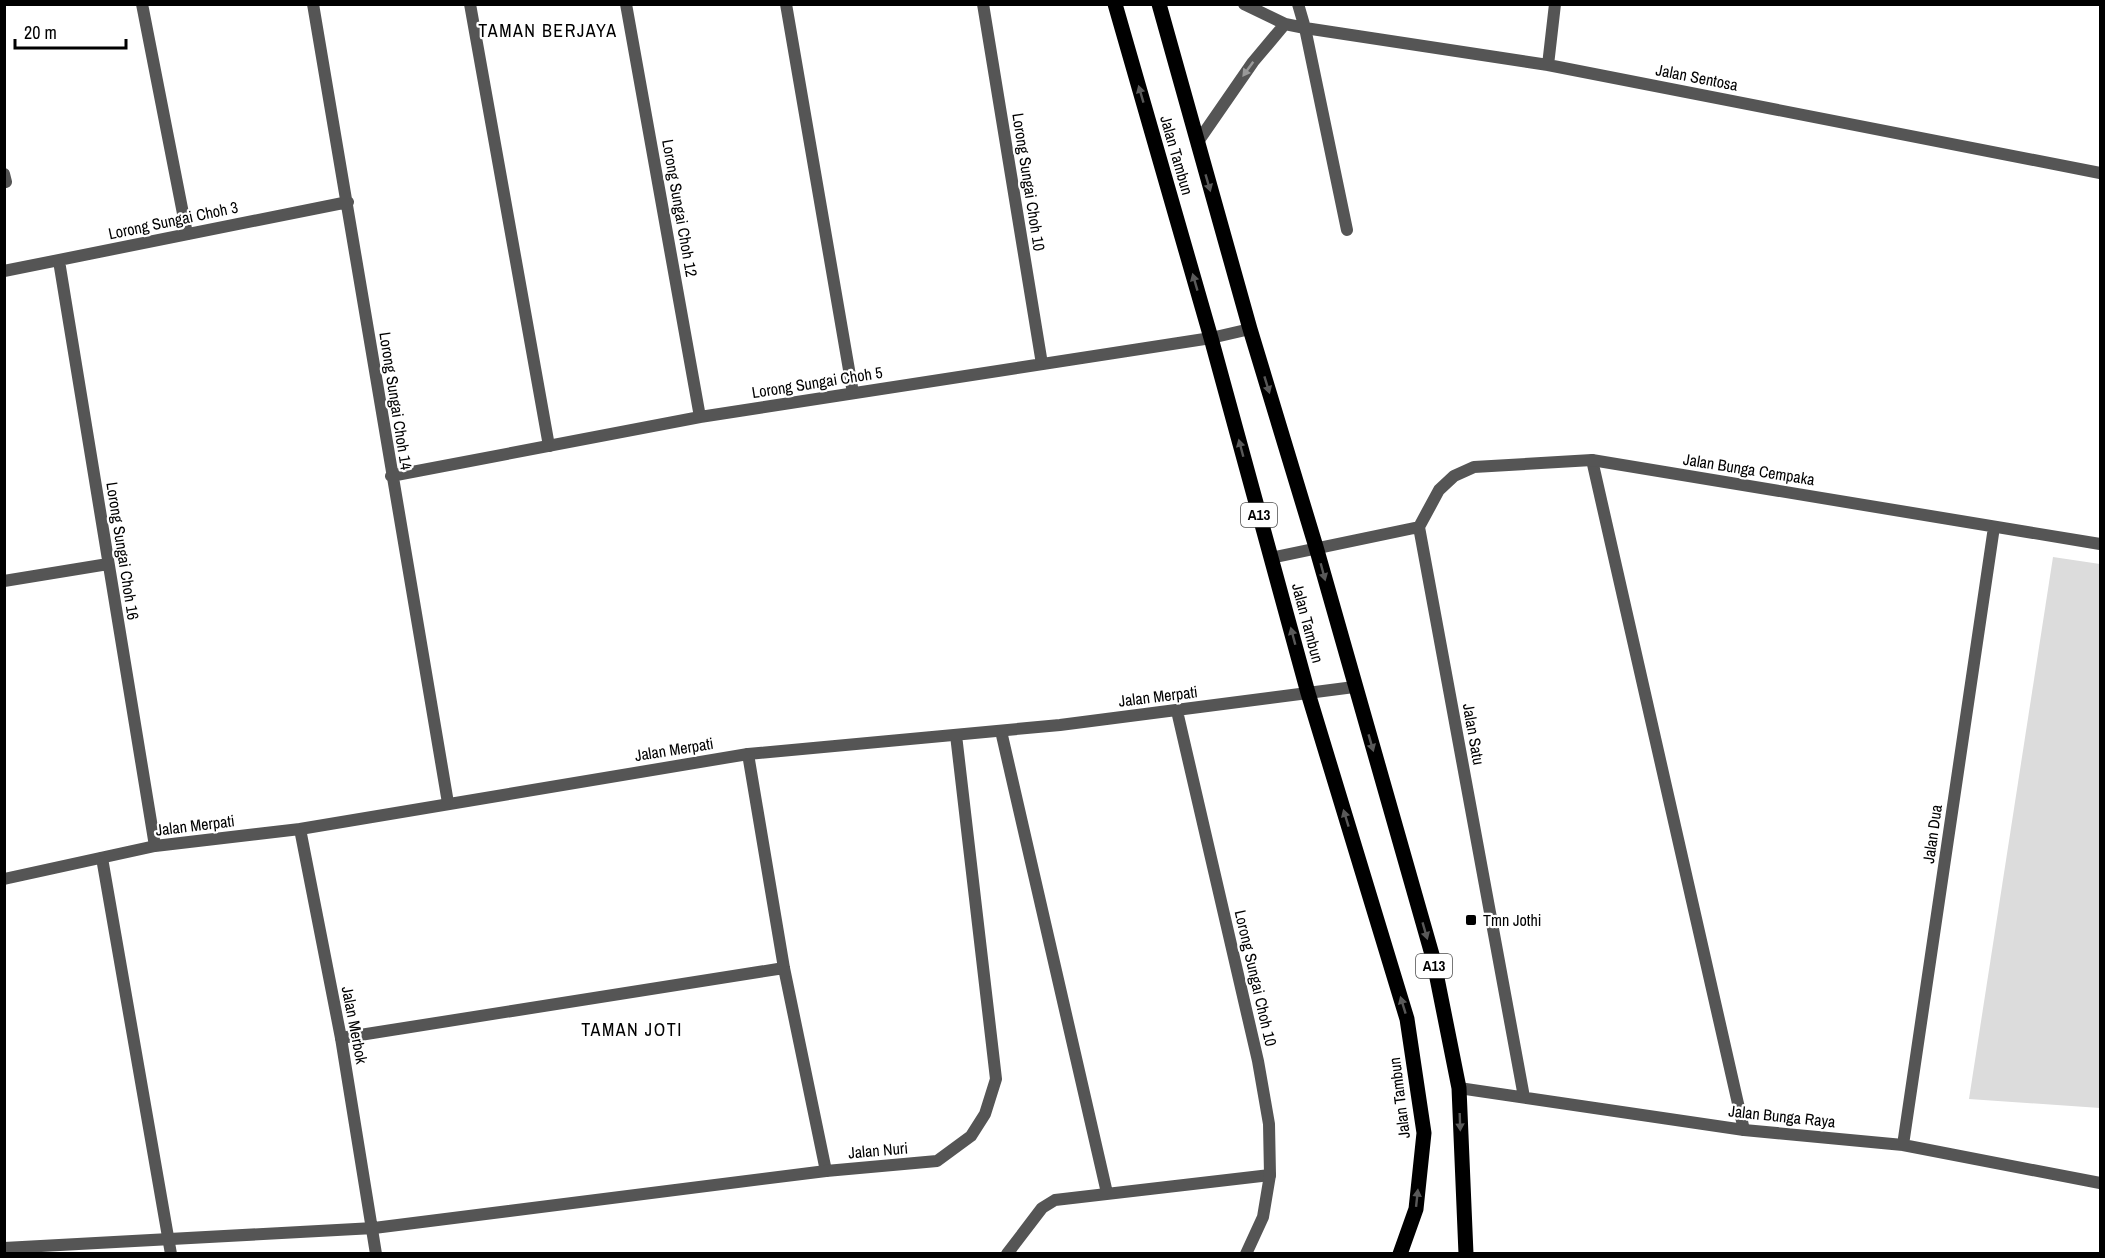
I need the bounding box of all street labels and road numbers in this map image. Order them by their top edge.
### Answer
street label: Jalan Sentosa [1654,58,1741,96]
street label: Lorong Sungai Choh 10 [1007,111,1051,253]
street label: Jalan Tambun [1155,113,1199,197]
street label: Lorong Sungai Choh 12 [657,137,703,279]
street label: Lorong Sungai Choh 3 [106,196,240,244]
street label: Lorong Sungai Choh 14 [374,330,418,472]
street label: Lorong Sungai Choh 5 [750,361,884,403]
street label: Jalan Bunga Cempaka [1682,448,1817,490]
street label: Lorong Sungai Choh 16 [101,480,145,622]
road number: A13 [1241,503,1277,527]
street label: Jalan Tambun [1287,581,1329,665]
street label: Jalan Merpati [1117,680,1199,712]
street label: Jalan Satu [1458,702,1490,766]
street label: Jalan Merpati [633,732,715,766]
street label: Jalan Dua [1917,803,1947,865]
street label: Jalan Merpati [154,809,236,841]
street label: Lorong Sungai Choh 10 [1230,908,1282,1048]
road number: A13 [1416,954,1452,978]
street label: Jalan Merbok [337,984,373,1066]
street label: Jalan Tambun [1383,1056,1415,1140]
street label: Jalan Bunga Raya [1728,1099,1837,1133]
street label: Jalan Nuri [847,1136,909,1164]

